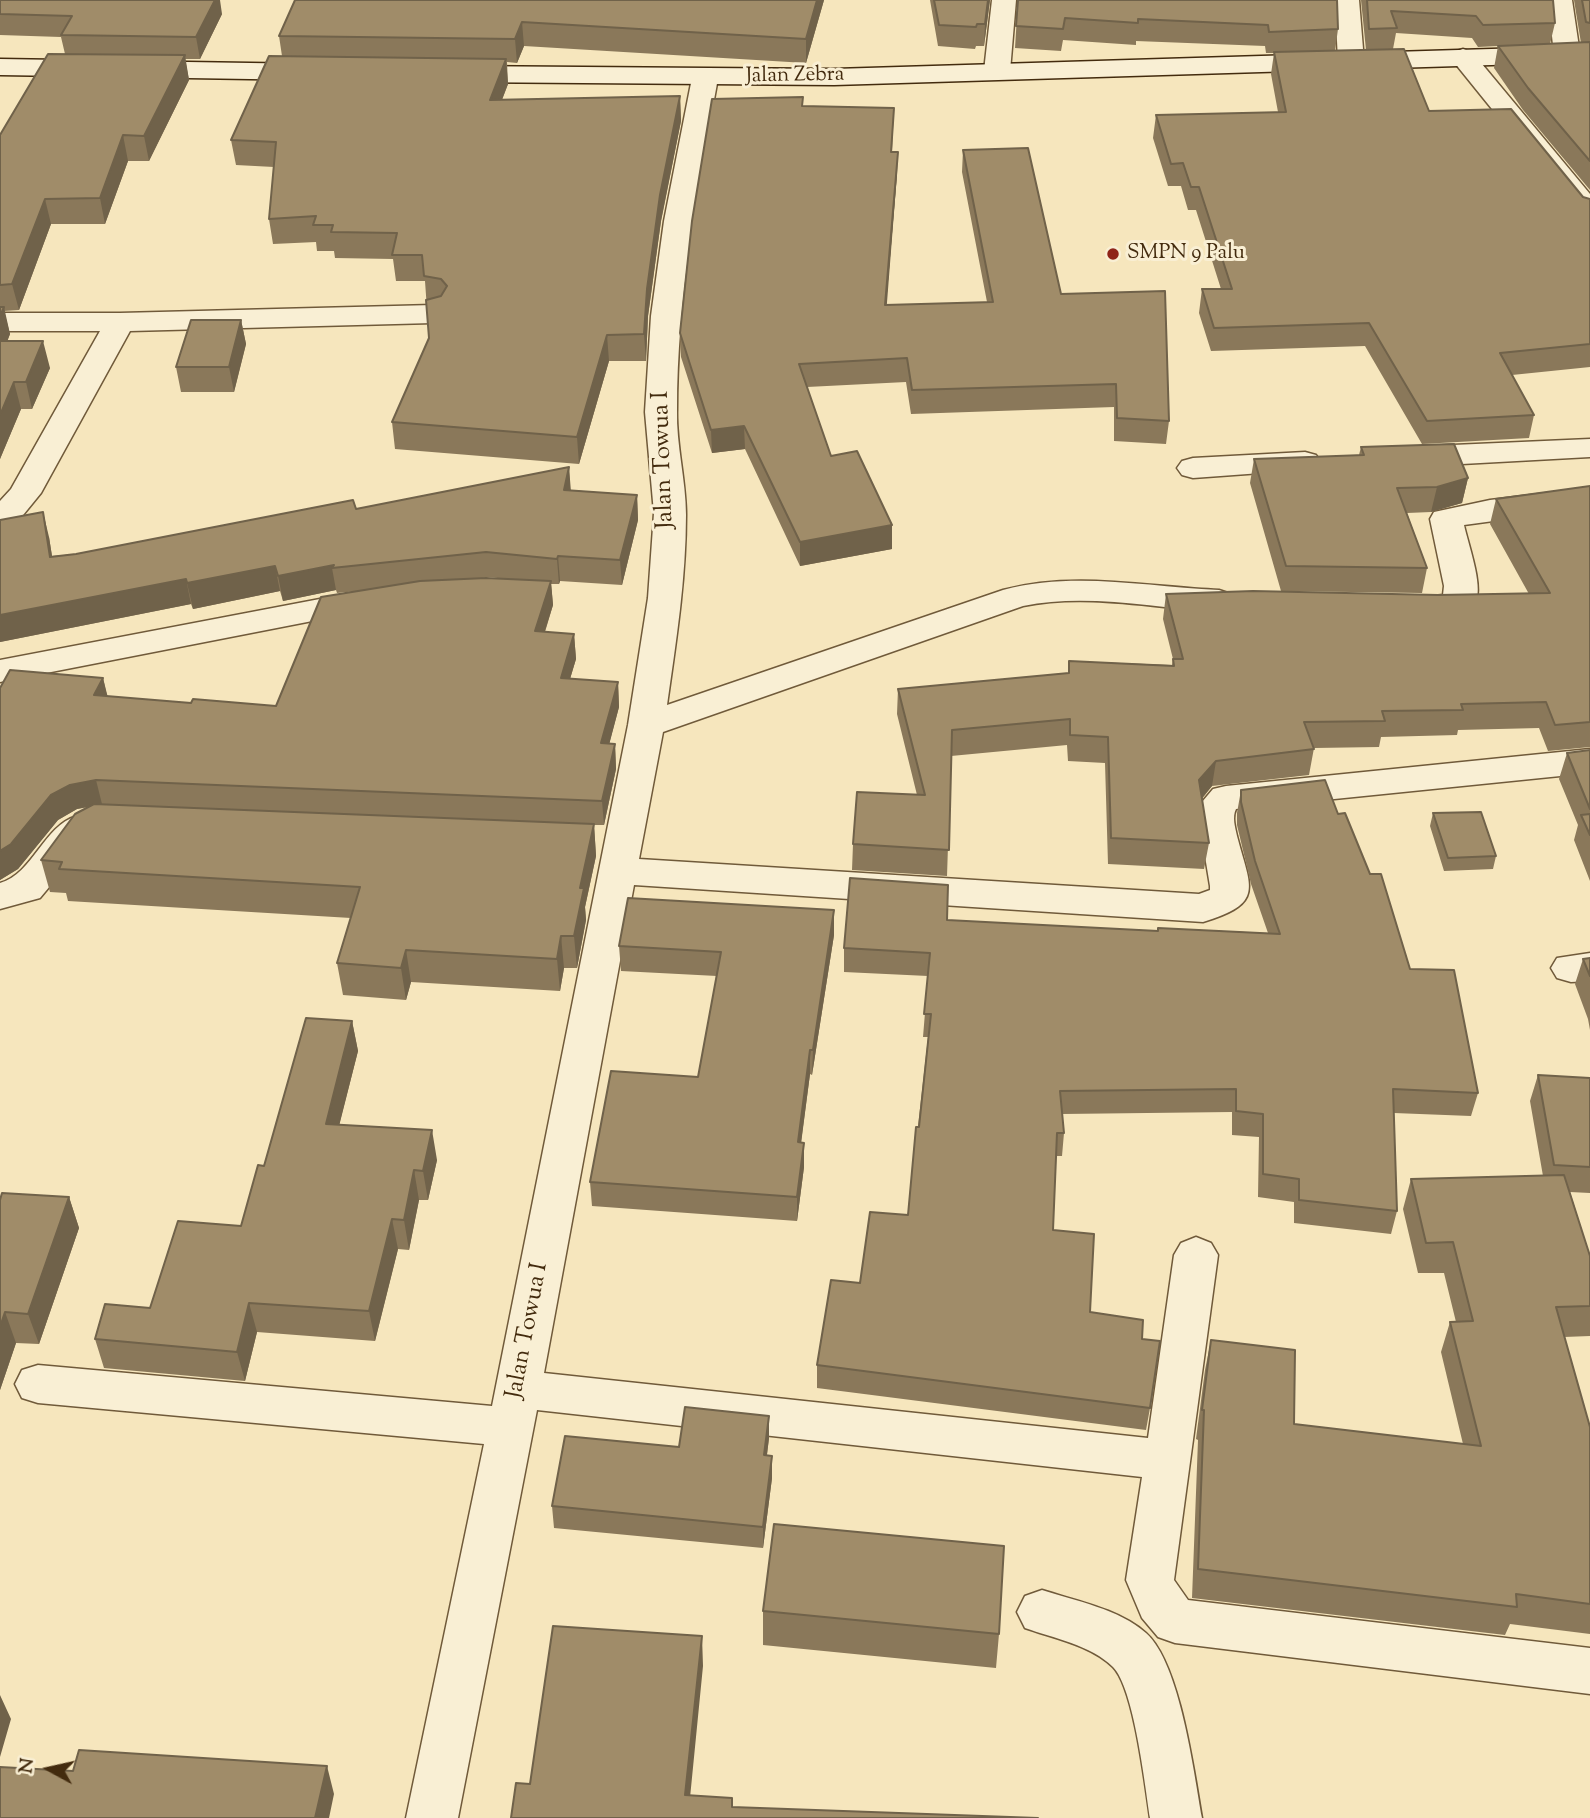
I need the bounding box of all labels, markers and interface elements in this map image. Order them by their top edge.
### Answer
street label: Jalan Zebra [745,64,845,90]
place label: SMPN 9 Palu [1127,241,1245,267]
marker: SMPN 9 Palu [1105,246,1121,262]
street label: Jalan Towua I [648,390,682,530]
street label: Jalan Towua I [502,1260,556,1402]
north arrow [14,1734,84,1804]
text: N [13,1757,42,1775]

